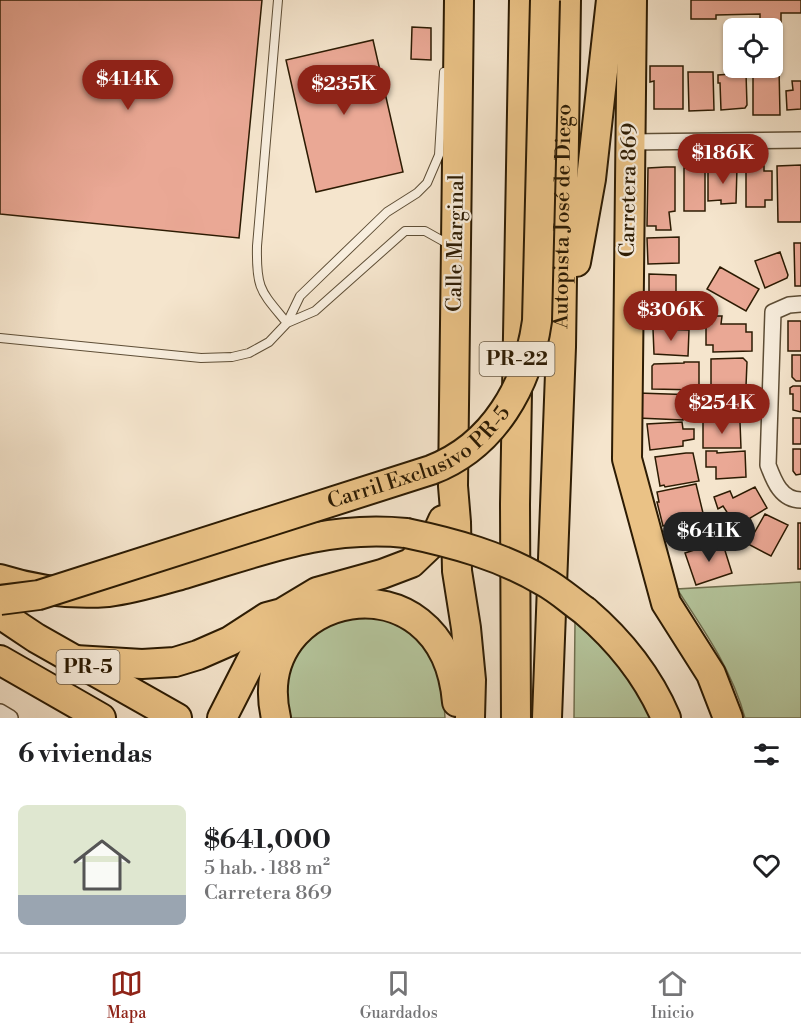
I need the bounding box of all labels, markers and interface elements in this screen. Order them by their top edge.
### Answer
map controls [723,18,783,78]
button: locate [723,18,783,78]
pin: $414K [86,60,170,111]
pin: $235K [302,65,386,116]
text: $414K [96,67,160,92]
text: $235K [311,72,377,97]
street label: Autopista José de Diego [548,104,578,330]
street label: Carretera 869 [615,123,643,257]
pin: $186K [681,134,765,185]
text: $186K [692,141,754,166]
street label: Calle Marginal [442,174,470,312]
pin: $306K [629,291,713,342]
text: $306K [637,298,705,323]
road number: PR-22 [480,342,554,376]
pin: $254K [680,384,764,435]
text: $254K [689,391,755,416]
street label: Carril Exclusivo PR-5 [324,401,516,515]
pin: $641K [667,512,751,563]
text: $641K [677,519,741,544]
road number: PR-5 [56,650,119,684]
text: 6 viviendas [18,738,152,770]
icon: filters [750,738,783,771]
text: $641,000 [204,824,331,856]
icon: home [66,829,138,901]
icon: heart [750,849,783,882]
text: 5 hab. · 188 m² [204,856,330,881]
text: Carretera 869 [204,881,332,906]
tab: Mapa [107,967,146,1023]
tab: Guardados [360,967,438,1023]
tab: Inicio [651,967,694,1023]

